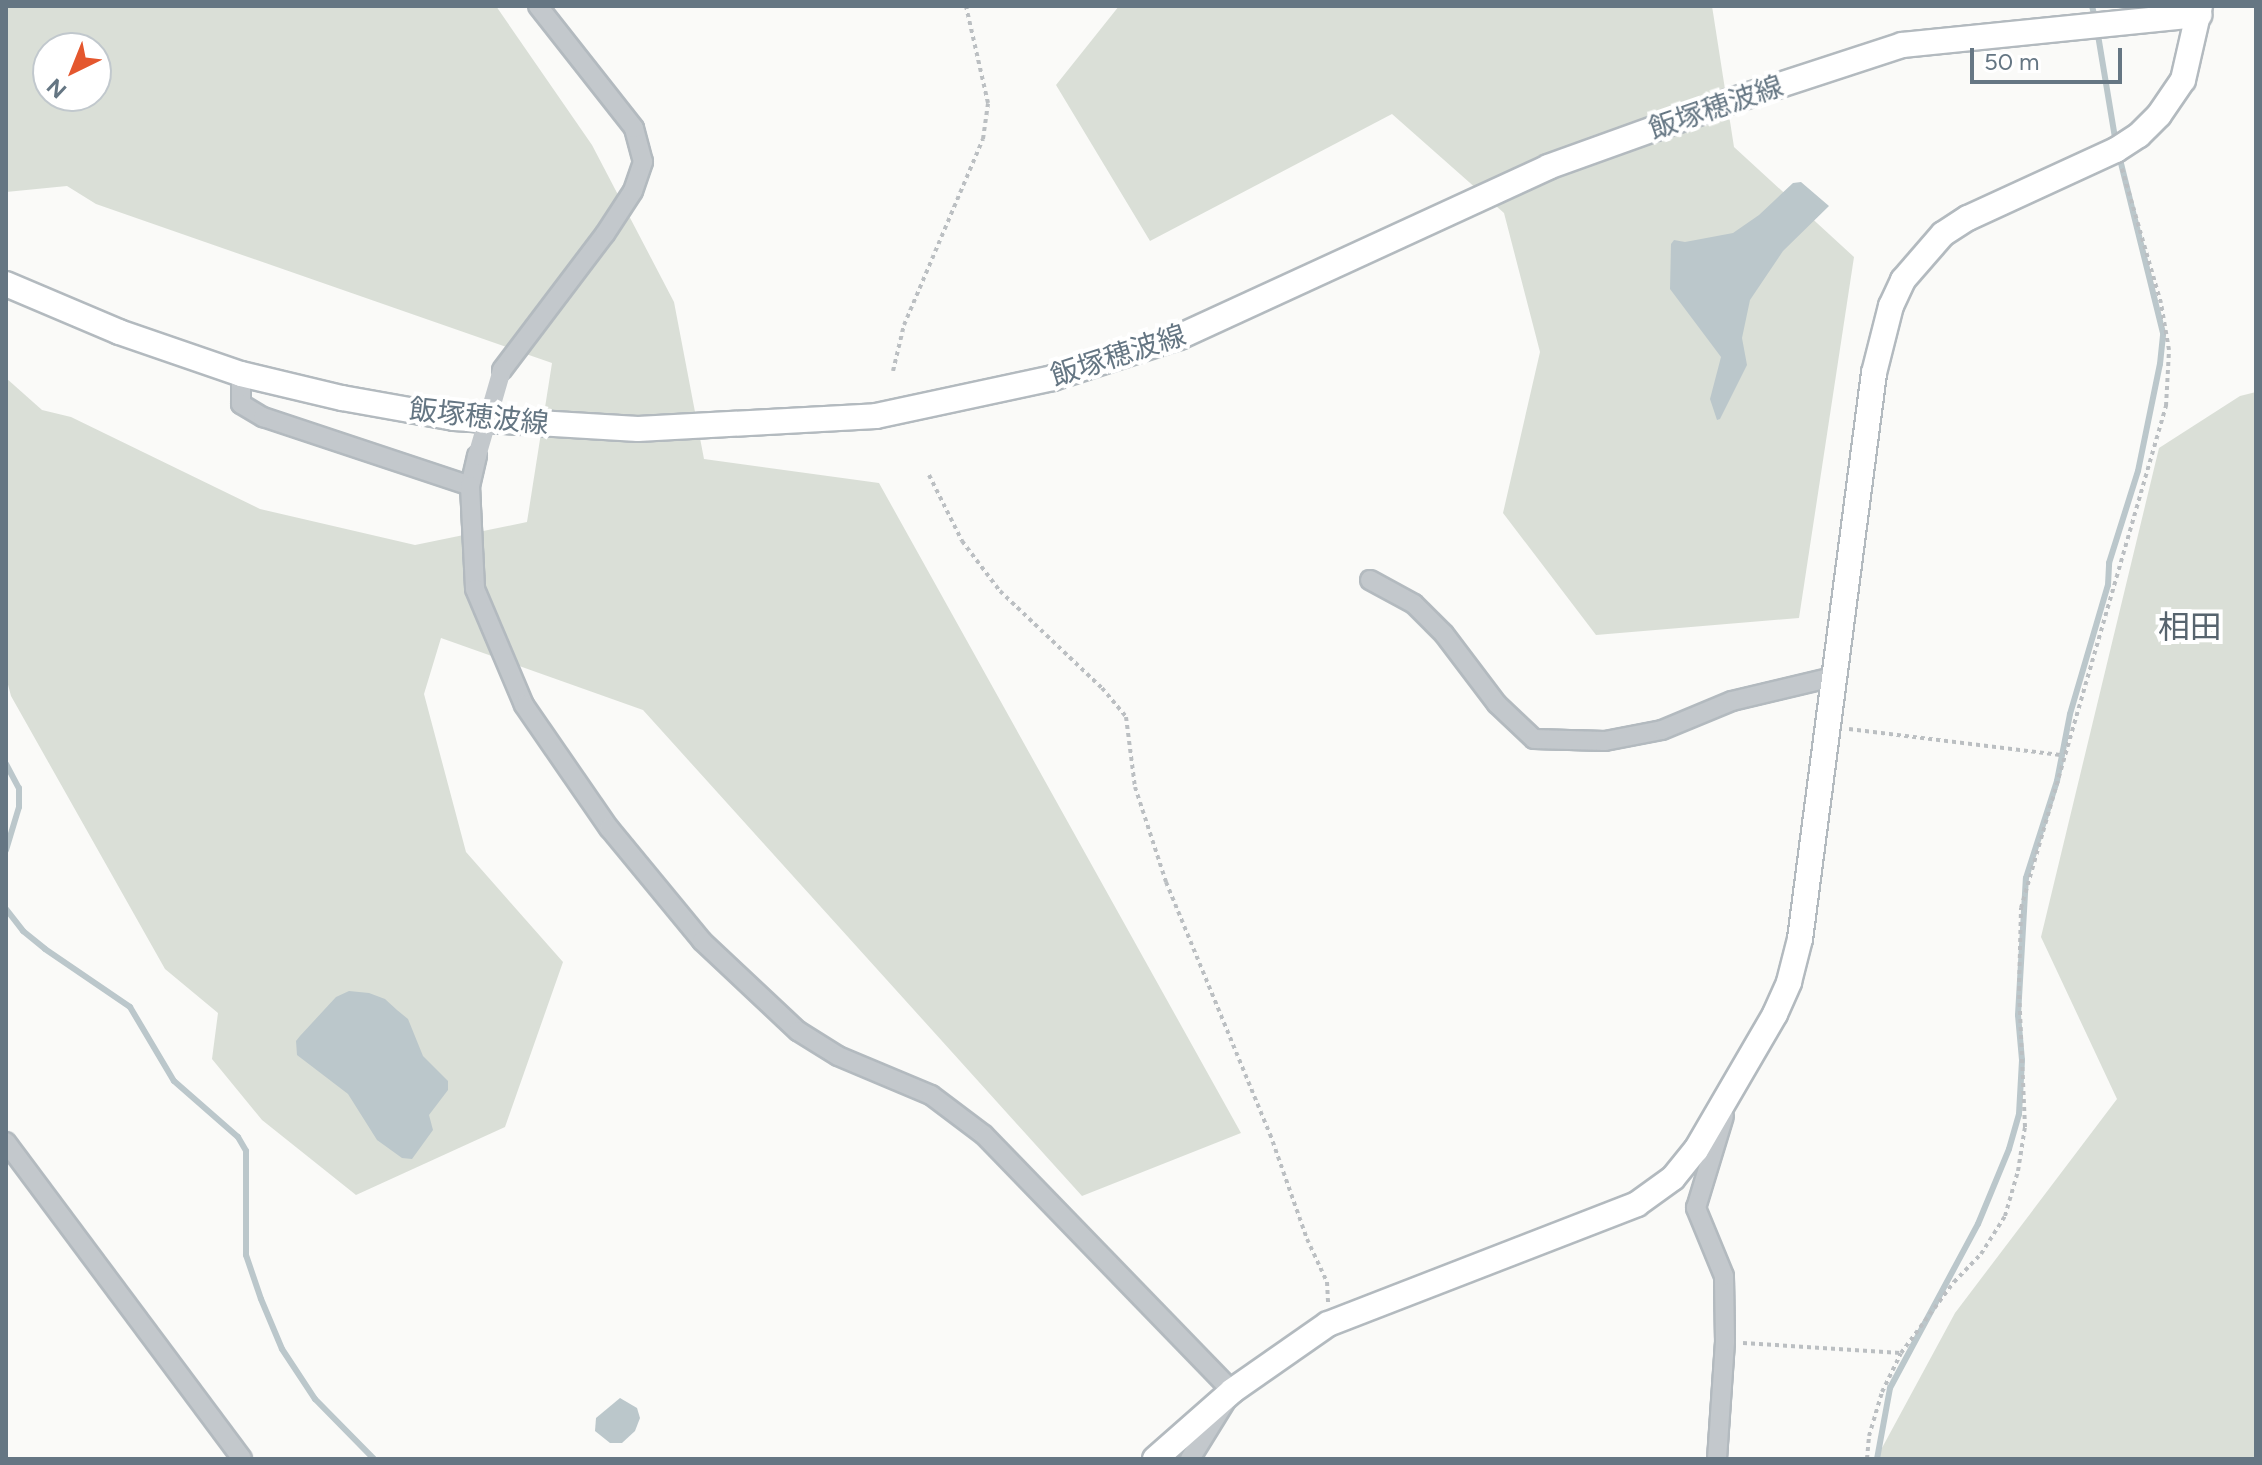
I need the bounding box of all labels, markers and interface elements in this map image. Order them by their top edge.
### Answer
north arrow [32,32,112,112]
scale bar [1974,32,2126,82]
text: 50 m [1984,47,2040,76]
street label: 飯塚穂波線 [1644,68,1788,146]
text: N [41,73,72,104]
street label: 飯塚穂波線 [1046,317,1190,393]
street label: 飯塚穂波線 [408,392,550,440]
district label: 相田 [2158,608,2222,646]

